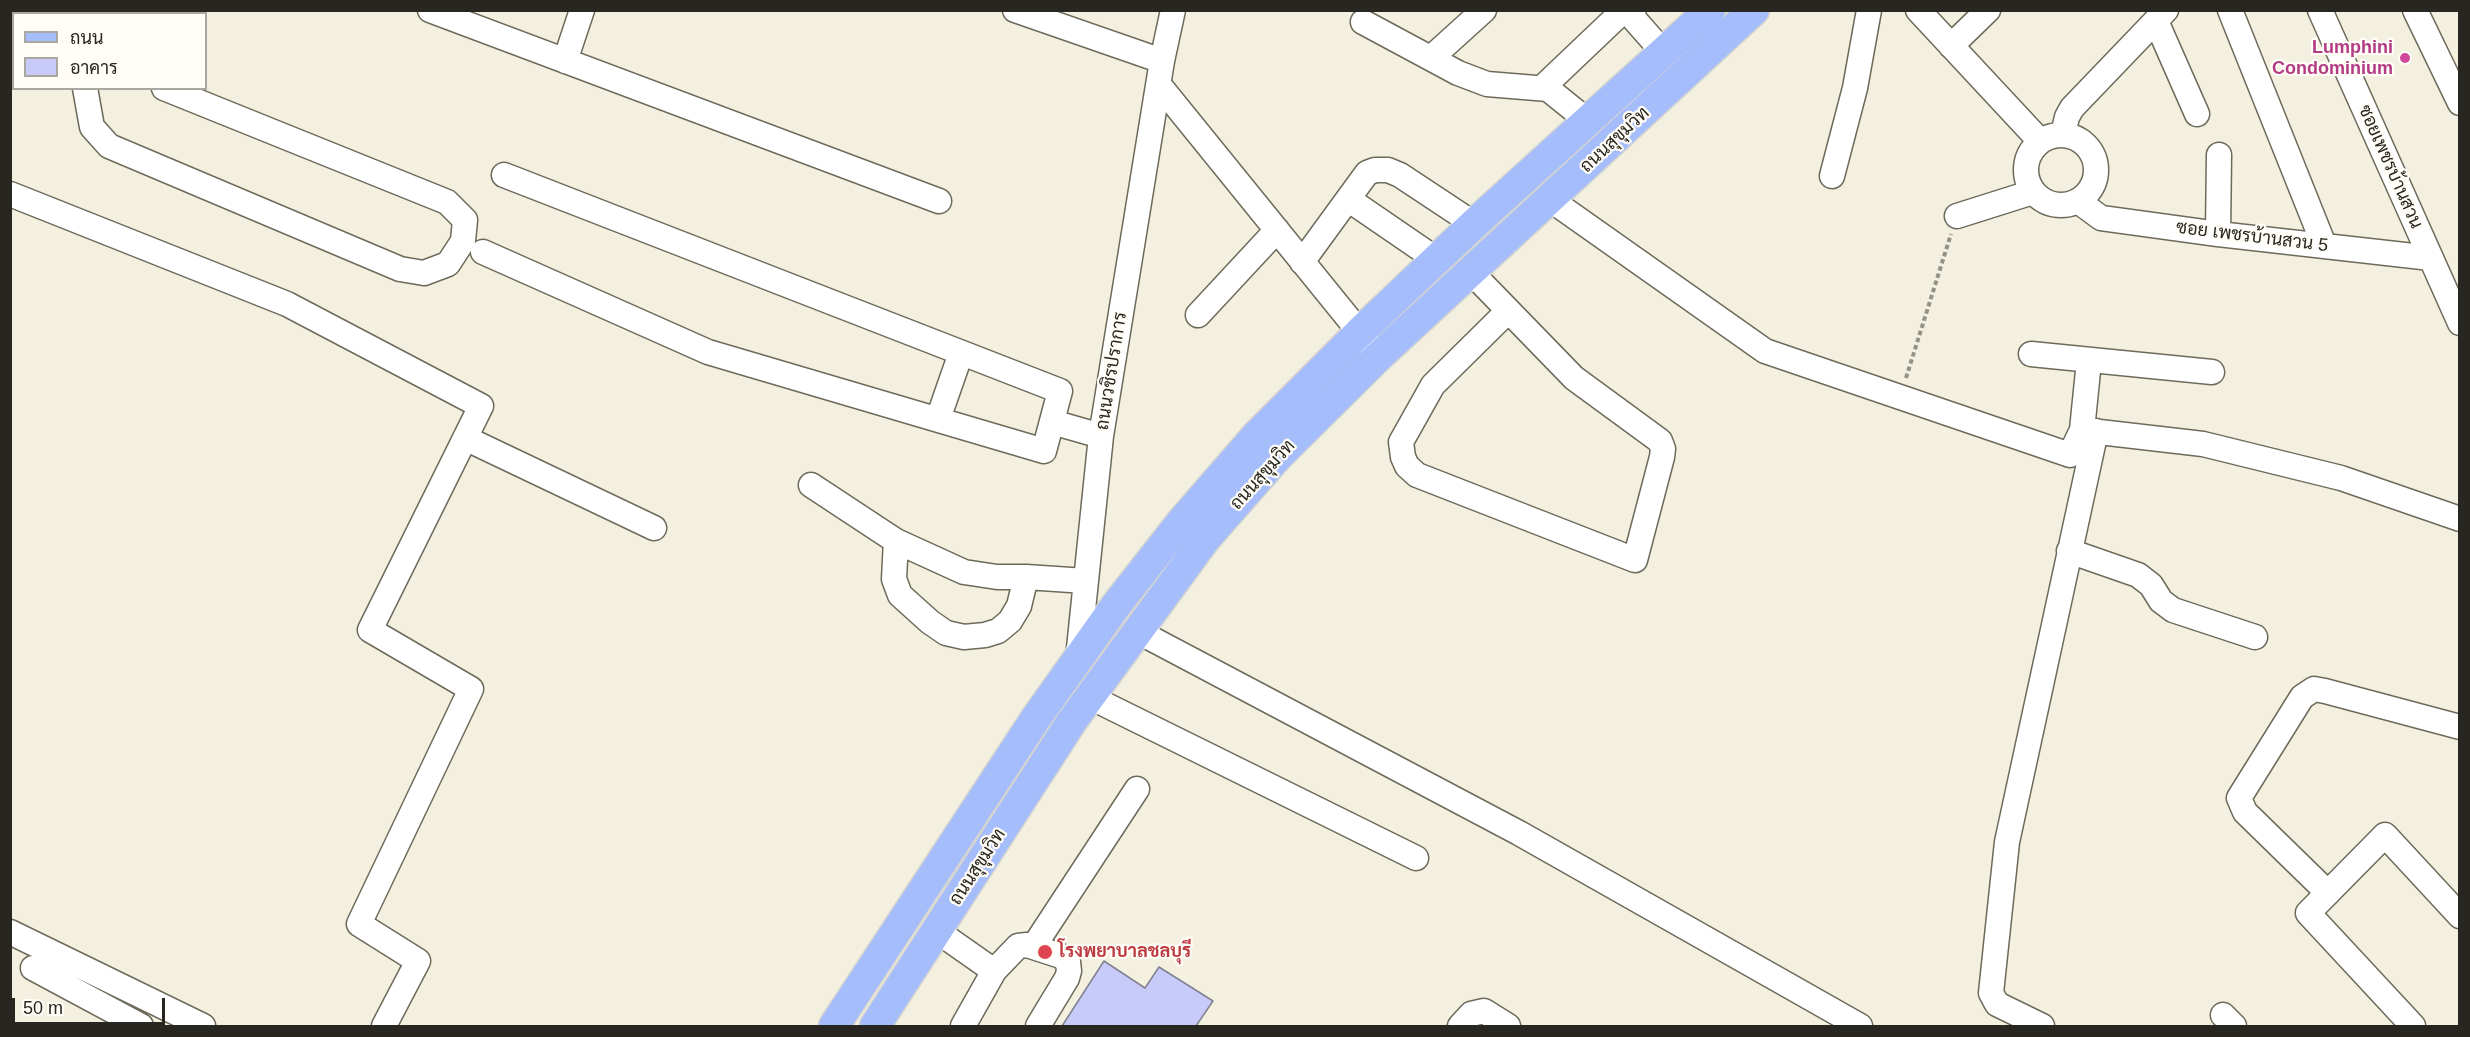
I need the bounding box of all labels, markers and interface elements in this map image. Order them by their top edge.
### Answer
legend [12,12,207,90]
text: ถนน [70,28,103,48]
place label: Lumphini Condominium [2272,37,2393,80]
marker: Lumphini Condominium [2398,51,2412,65]
text: อาคาร [70,58,118,78]
street label: ซอยเพชรบ้านสวน [2353,102,2427,232]
street label: ถนนสุขุมวิท [1576,103,1654,177]
street label: ซอย เพชรบ้านสวน 5 [2175,217,2329,257]
street label: ถนนวชิรปราการ [1092,310,1132,432]
street label: ถนนสุขุมวิท [1226,436,1300,514]
street label: ถนนสุขุมวิท [945,825,1011,909]
place label: โรงพยาบาลชลบุรี [1058,941,1191,963]
marker: โรงพยาบาลชลบุรี [1036,943,1054,961]
scale bar [15,986,168,1024]
text: 50 m [23,998,63,1018]

